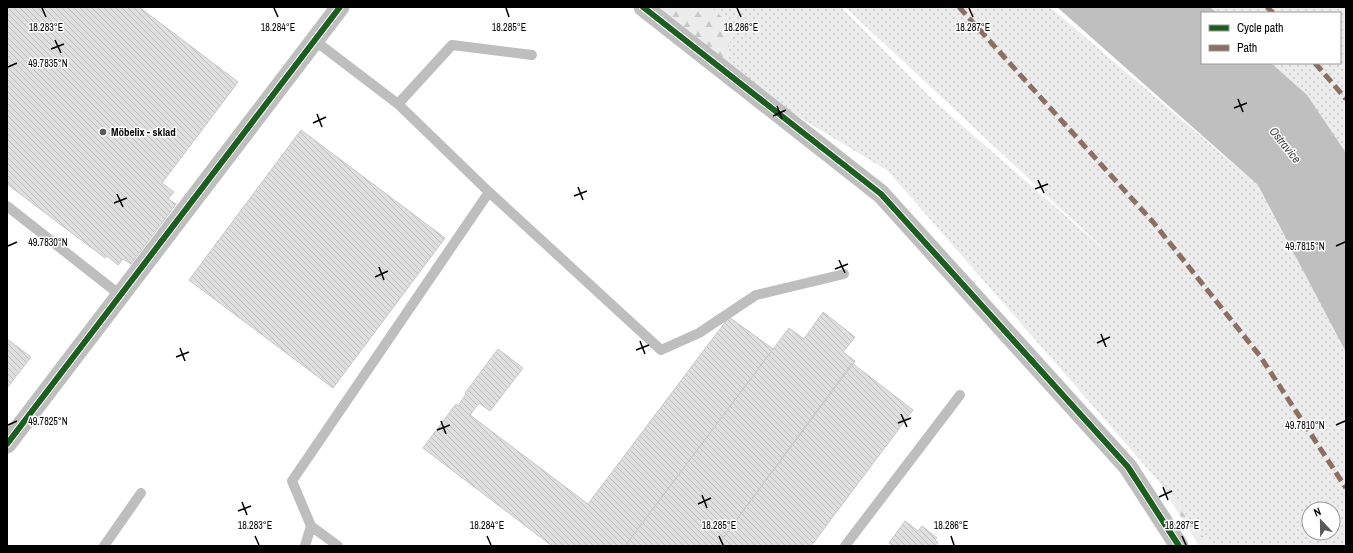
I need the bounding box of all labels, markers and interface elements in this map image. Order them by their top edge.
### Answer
legend [1201,12,1341,64]
text: Cycle path [1237,20,1284,36]
text: 18.283°E [29,21,63,34]
text: 18.284°E [261,21,295,34]
text: 18.285°E [492,21,526,34]
text: 18.286°E [724,21,758,34]
text: 18.287°E [956,21,990,34]
text: Path [1237,40,1257,56]
text: 49.7835°N [28,57,68,70]
water label: Ostravice [1266,124,1305,167]
place label: Möbelix - sklad [111,125,176,139]
marker: Möbelix - sklad [98,127,108,137]
text: 49.7830°N [28,236,68,249]
text: 49.7815°N [1285,240,1325,253]
text: 49.7825°N [28,415,68,428]
text: 49.7810°N [1285,419,1325,432]
north arrow [1301,501,1341,541]
text: N [1312,504,1323,519]
text: 18.283°E [238,519,272,532]
text: 18.284°E [470,519,504,532]
text: 18.285°E [702,519,736,532]
text: 18.286°E [934,519,968,532]
text: 18.287°E [1165,519,1199,532]

